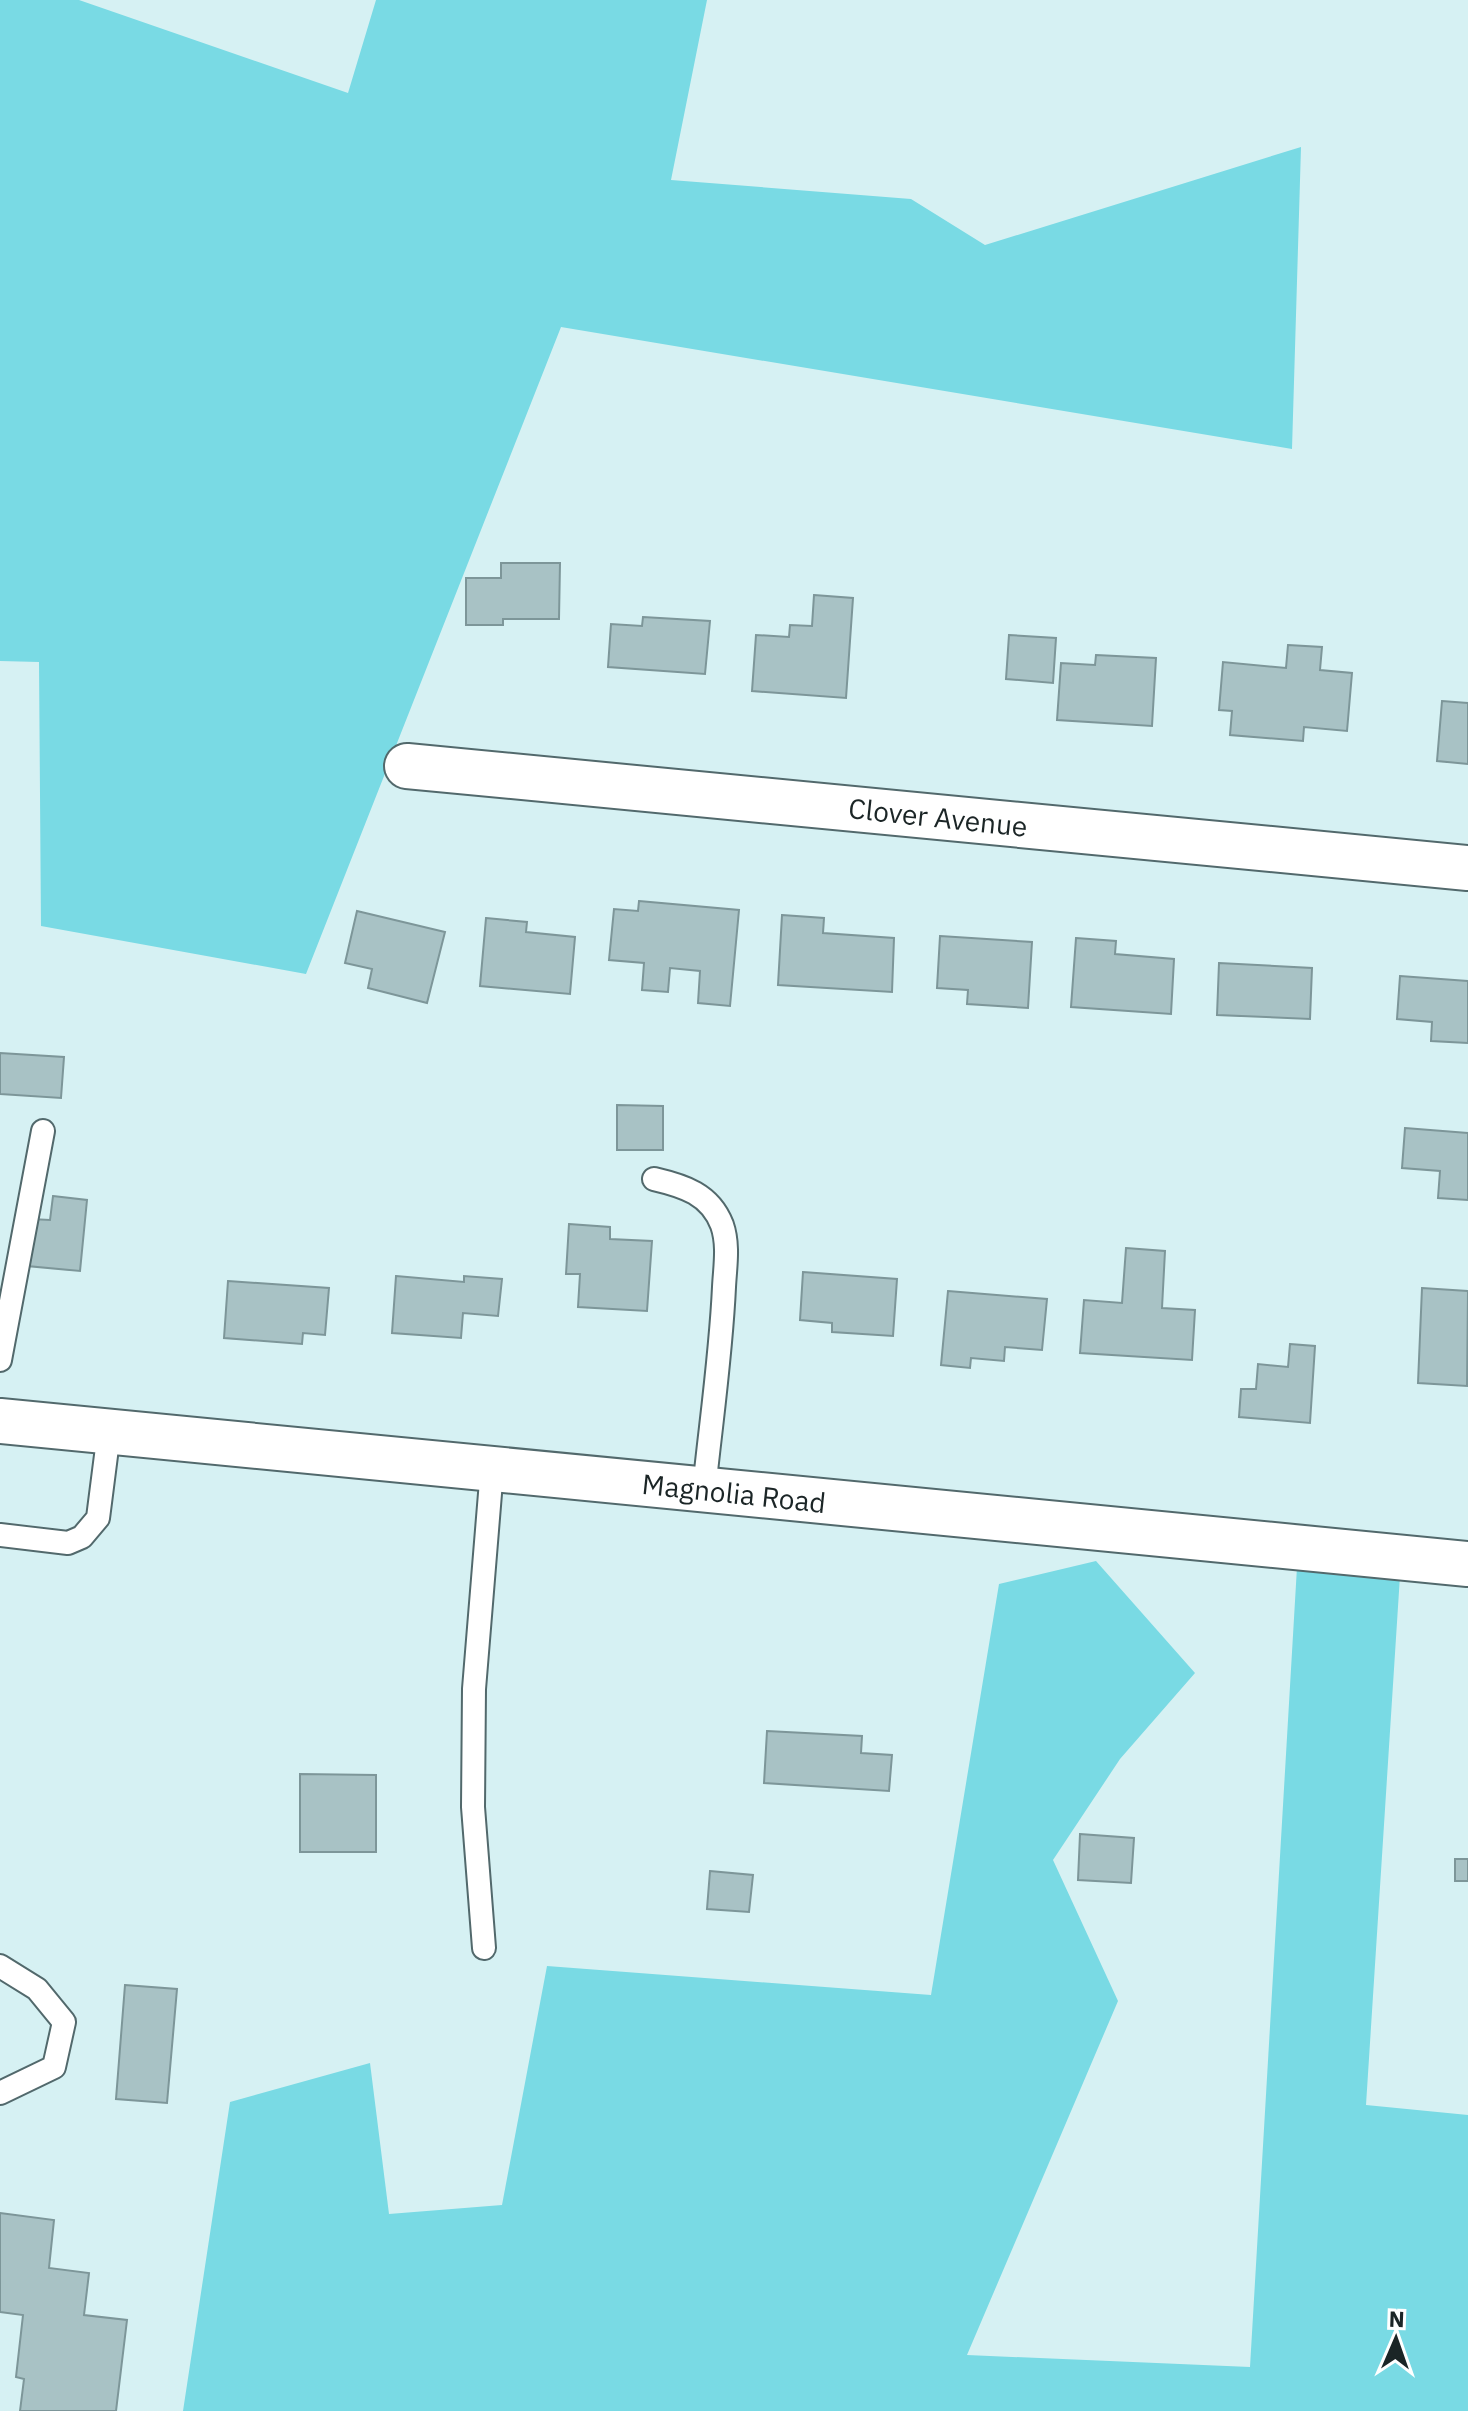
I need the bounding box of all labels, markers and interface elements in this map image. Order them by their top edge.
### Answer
street label: Clover Avenue [847,789,1029,845]
street label: Magnolia Road [640,1465,828,1521]
north arrow [1356,2299,1436,2379]
text: N [1388,2304,1405,2333]

